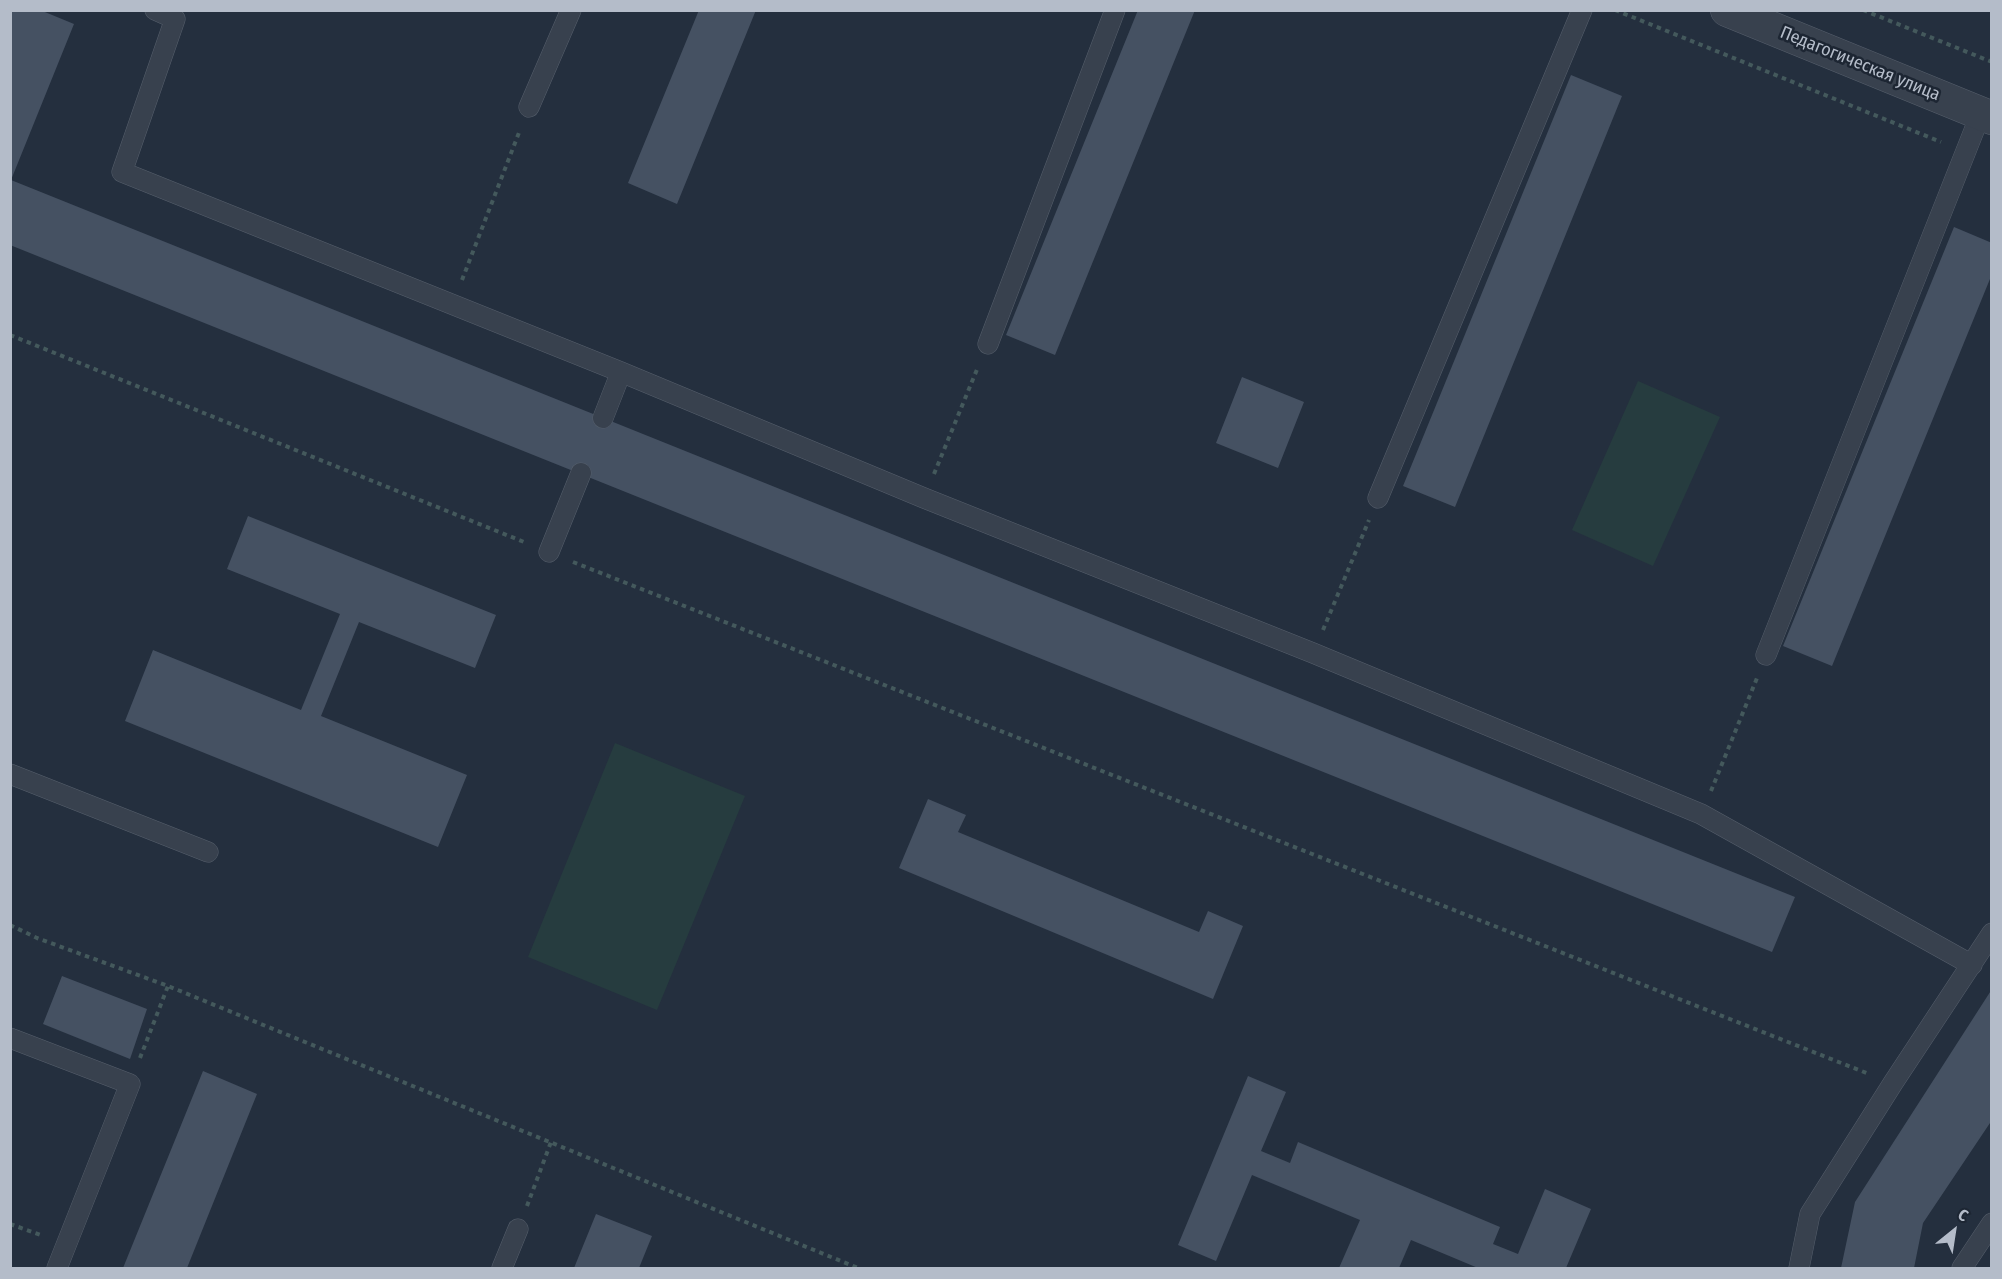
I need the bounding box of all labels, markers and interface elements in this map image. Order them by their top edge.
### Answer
street label: Педагогическая улица [1777,22,1943,106]
north arrow [1924,1201,1984,1261]
text: С [1955,1205,1972,1225]

